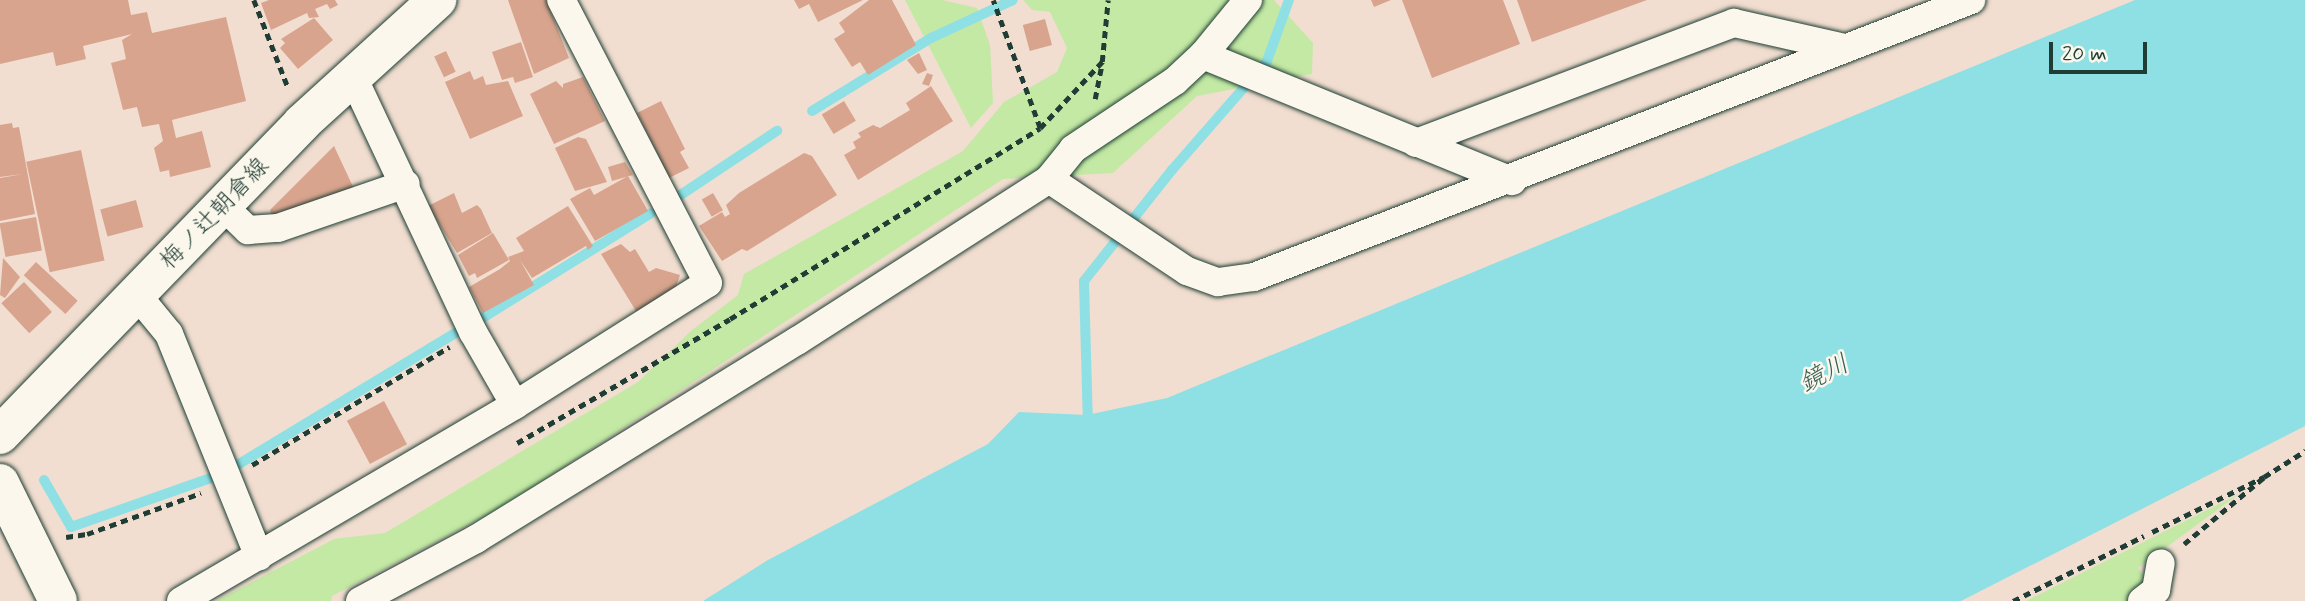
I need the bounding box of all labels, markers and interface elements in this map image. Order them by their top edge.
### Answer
scale bar [2053,28,2151,72]
text: 20 m [2062,40,2107,68]
street label: 梅ノ辻朝倉線 [155,152,275,276]
water label: 鏡川 [1795,349,1855,401]

